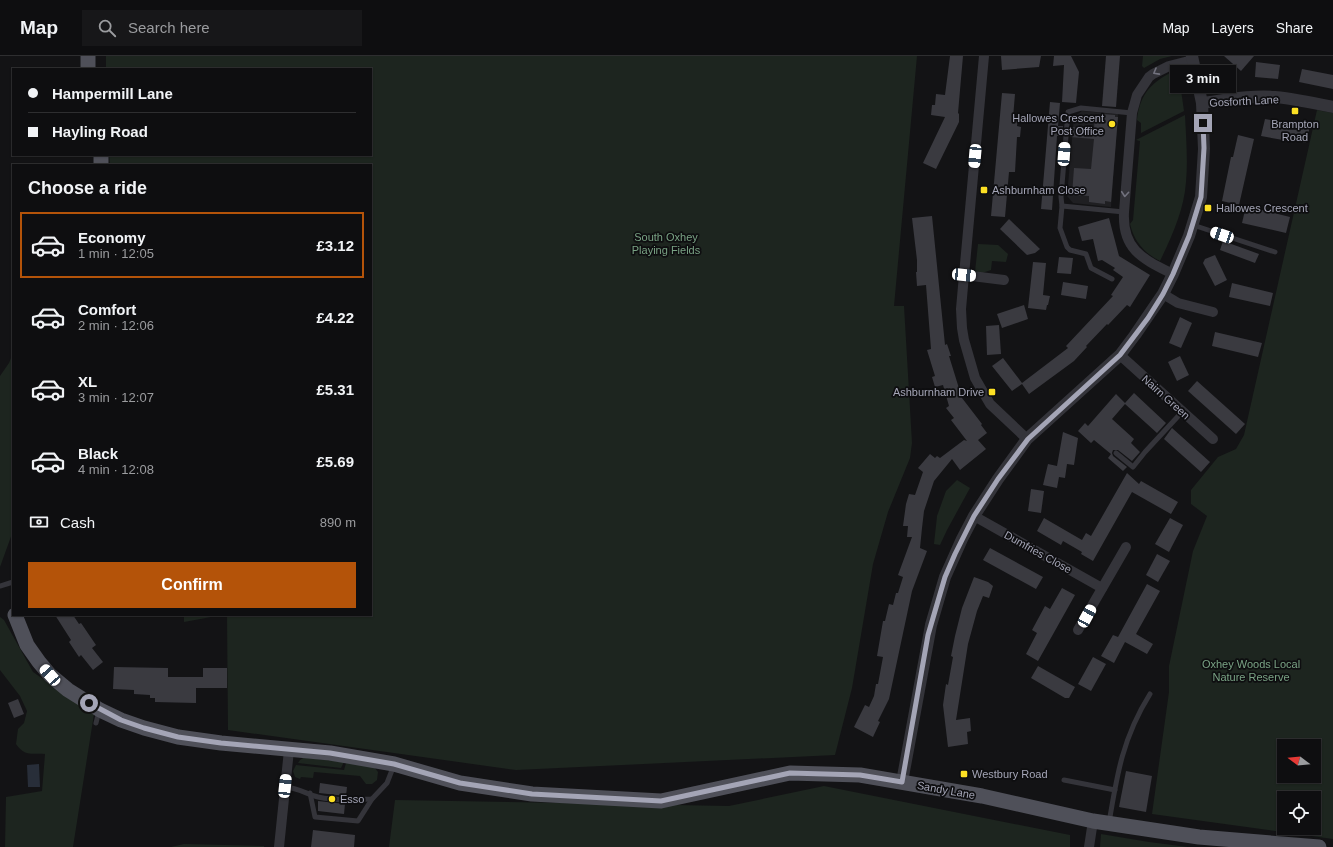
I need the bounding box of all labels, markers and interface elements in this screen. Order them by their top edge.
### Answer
search box [82,10,362,46]
text: Map [20,17,58,38]
icon: search [96,17,118,39]
text: Search here [128,19,210,36]
text: Map [1162,20,1190,36]
text: Layers [1212,20,1254,36]
text: Share [1276,20,1313,36]
callout: 3 min [1170,65,1236,93]
one-way arrow [1153,68,1160,75]
text: 3 min [1186,71,1220,86]
text: Hampermill Lane [52,85,173,102]
street label: Gosforth Lane [1209,93,1279,109]
marker: Brampton Road [1290,106,1300,116]
place label: Hallowes Crescent Post Office [1012,112,1104,137]
route end [1194,114,1212,132]
place label: Brampton Road [1271,118,1319,143]
marker: Hallowes Crescent Post Office [1107,119,1117,129]
text: Hayling Road [52,123,148,140]
car [1057,142,1071,166]
car [968,144,982,168]
text: Choose a ride [28,178,147,198]
place label: Ashburnham Close [992,184,1086,196]
marker: Ashburnham Close [979,185,989,195]
one-way arrow [1121,191,1130,197]
place label: Hallowes Crescent [1216,202,1308,214]
marker: Hallowes Crescent [1203,203,1213,213]
car [1209,225,1235,245]
icon: car [30,227,66,263]
text: Economy [78,229,146,246]
park label: South Oxhey Playing Fields [632,231,701,256]
text: £3.12 [316,237,354,254]
text: 1 min · 12:05 [78,246,154,261]
car [951,268,977,282]
icon: car [30,299,66,335]
text: Comfort [78,301,136,318]
text: £4.22 [316,309,354,326]
text: 2 min · 12:06 [78,318,154,333]
icon: car [30,371,66,407]
street label: Nairn Green [1140,372,1192,422]
text: XL [78,373,97,390]
text: £5.31 [316,381,354,398]
place label: Ashburnham Drive [893,386,984,398]
marker: Ashburnham Drive [987,387,997,397]
text: 3 min · 12:07 [78,390,154,405]
icon: car [30,443,66,479]
text: Black [78,445,118,462]
text: £5.69 [316,453,354,470]
text: 4 min · 12:08 [78,462,154,477]
icon: cash [28,511,50,533]
text: Cash [60,514,95,531]
text: 890 m [320,515,356,530]
street label: Dumfries Close [1002,529,1074,575]
button: Confirm [28,562,356,608]
car [1076,603,1098,629]
park label: Oxhey Woods Local Nature Reserve [1202,658,1300,683]
car [38,662,62,688]
route start [80,694,98,712]
north arrow [1277,739,1321,783]
map controls [1277,739,1321,835]
place label: Westbury Road [972,768,1048,780]
marker: Westbury Road [959,769,969,779]
car [278,773,292,799]
street label: Sandy Lane [916,779,976,801]
button: locate [1277,791,1321,835]
place label: Esso [340,793,364,805]
marker: Esso [327,794,337,804]

